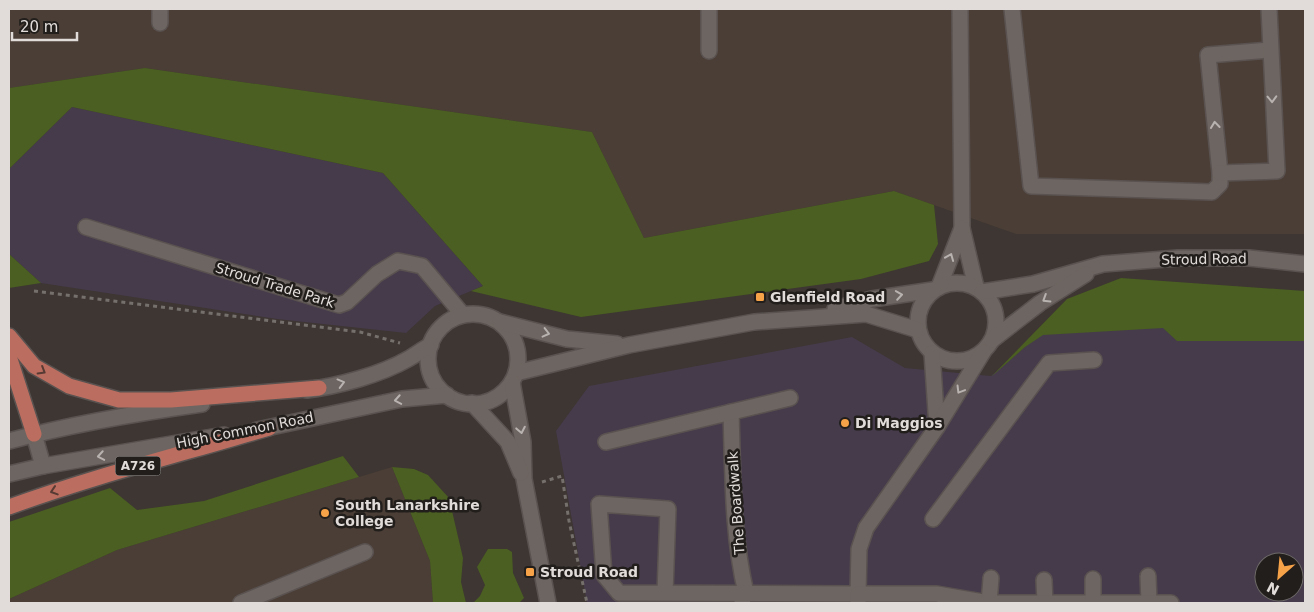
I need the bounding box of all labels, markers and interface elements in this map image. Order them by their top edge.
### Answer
scale bar [12,10,78,42]
text: 20 m [20,18,58,36]
one-way arrow [1267,95,1278,103]
one-way arrow [1210,121,1221,129]
street label: Stroud Road [1161,250,1247,268]
one-way arrow [945,254,955,262]
street label: Stroud Trade Park [214,259,337,311]
place label: Glenfield Road [770,289,885,305]
marker: Glenfield Road [754,291,766,303]
one-way arrow [894,291,903,301]
one-way arrow [1043,293,1052,302]
one-way arrow [542,327,551,338]
one-way arrow [37,364,46,374]
one-way arrow [336,378,344,388]
one-way arrow [957,384,967,393]
one-way arrow [394,394,402,404]
street label: High Common Road [175,409,315,451]
place label: Di Maggios [855,415,942,431]
marker: Di Maggios [839,417,851,429]
one-way arrow [515,425,526,434]
street label: The Boardwalk [724,450,748,556]
one-way arrow [97,451,105,461]
road number: A726 [116,456,160,476]
one-way arrow [51,485,59,495]
place label: South Lanarkshire College [335,497,480,529]
marker: South Lanarkshire College [319,507,331,519]
north arrow [1254,552,1304,602]
place label: Stroud Road [540,564,638,580]
marker: Stroud Road [524,566,536,578]
text: N [1264,579,1282,598]

